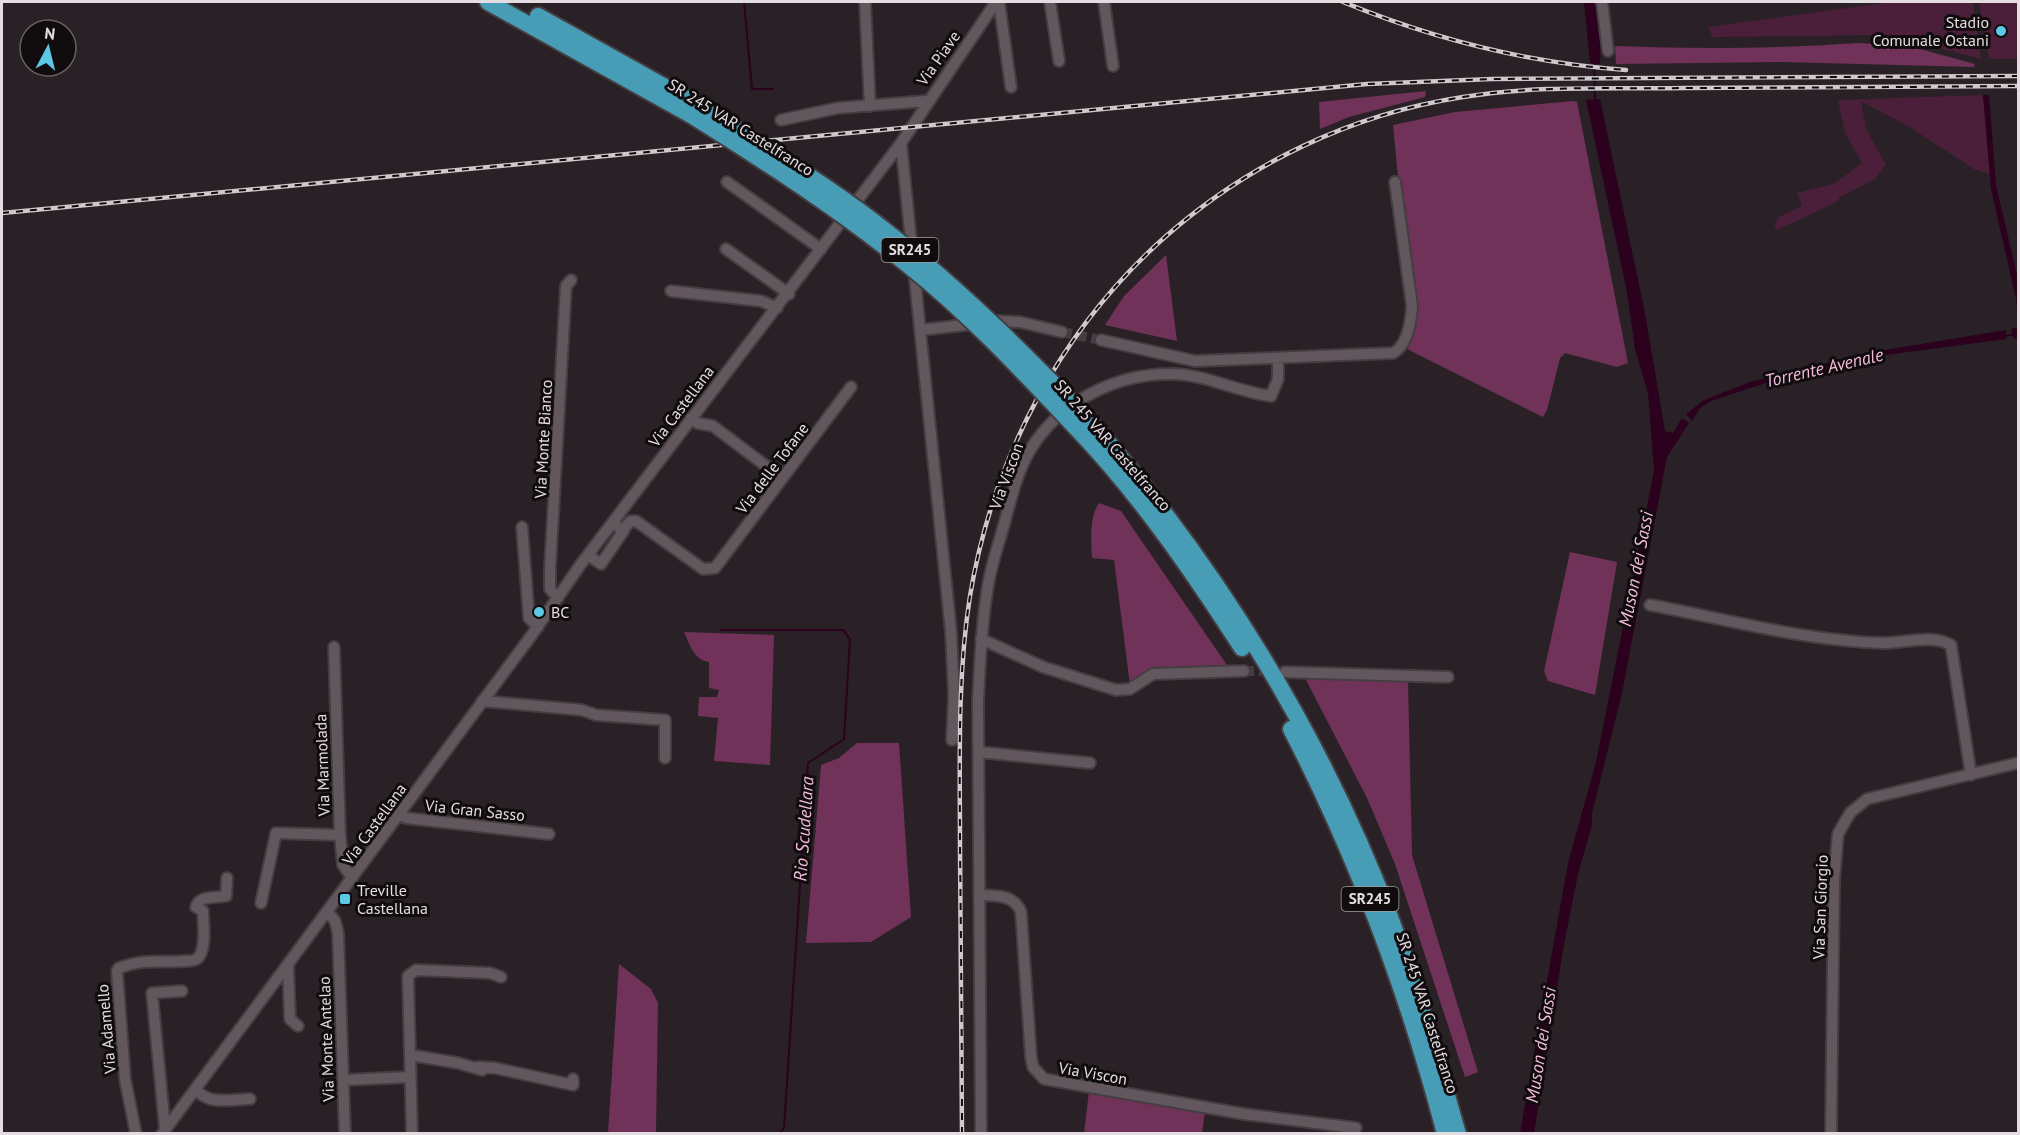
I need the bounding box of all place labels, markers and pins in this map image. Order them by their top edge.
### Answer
place label: Stadio Comunale Ostani [1872,12,1989,50]
marker: Stadio Comunale Ostani [1994,24,2008,38]
place label: BC [551,602,569,622]
marker: BC [532,605,546,619]
place label: Treville Castellana [357,880,428,918]
marker: Treville Castellana [338,892,352,906]

